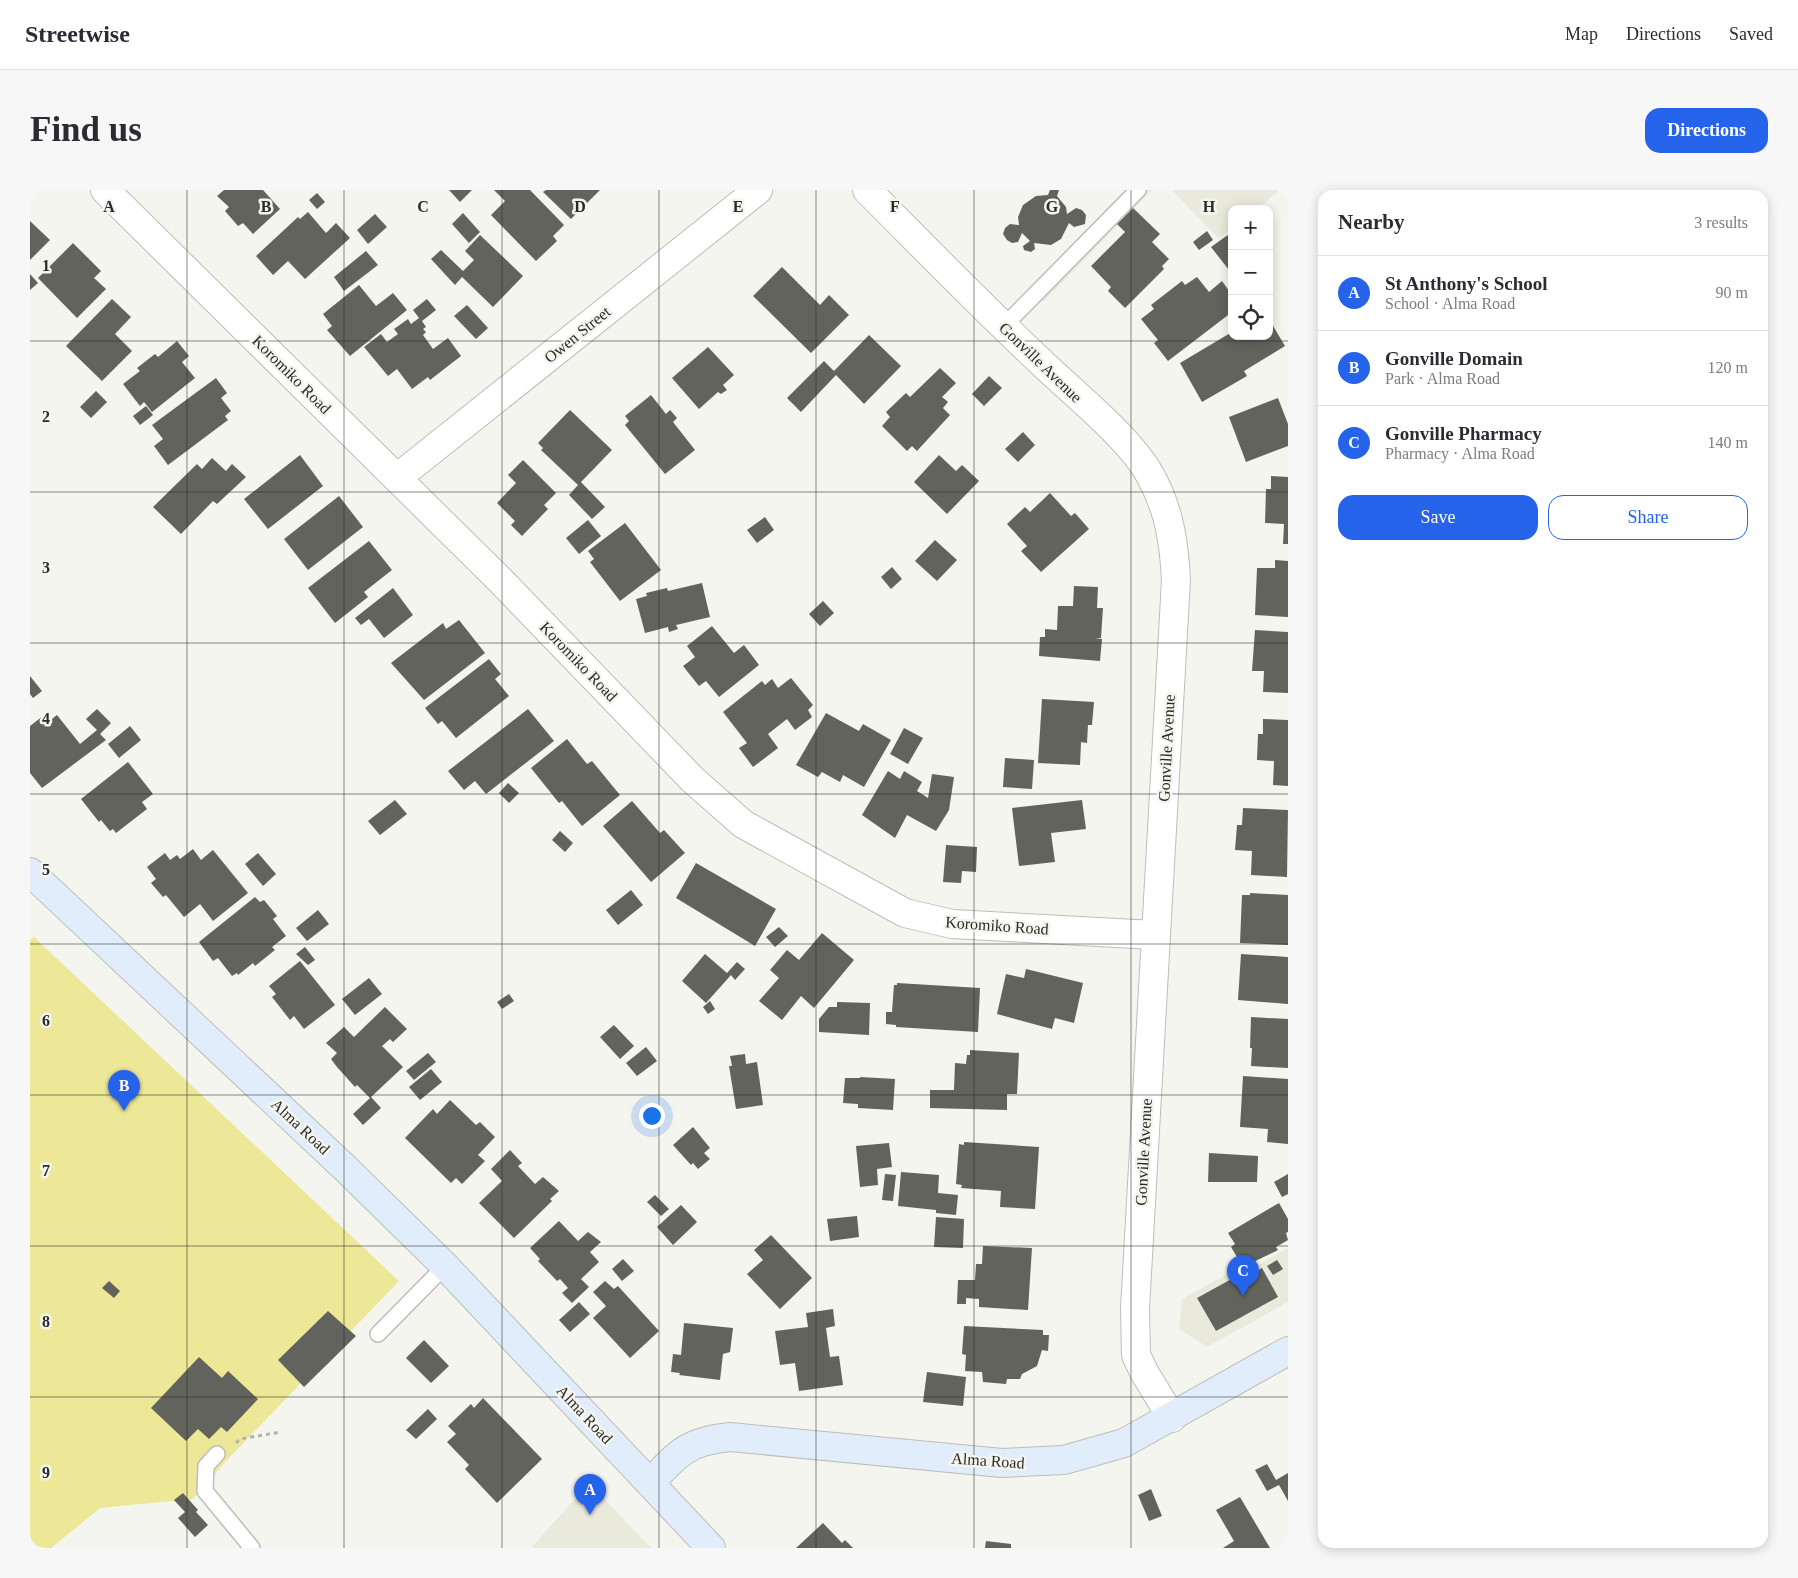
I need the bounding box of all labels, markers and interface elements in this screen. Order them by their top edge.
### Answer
text: Streetwise [25,21,130,47]
text: Map [1565,24,1598,44]
text: Directions [1626,24,1701,44]
text: Saved [1729,24,1773,44]
button: Directions [1645,108,1768,153]
text: Find us [30,110,142,149]
text: A [103,198,115,215]
text: B [261,198,272,215]
text: C [417,198,429,215]
text: D [574,198,586,215]
text: E [733,198,743,215]
text: F [890,198,900,215]
text: G [1046,198,1059,215]
text: H [1203,198,1216,215]
map controls [1228,205,1273,340]
button: + [1228,205,1273,250]
text: Nearby [1338,210,1405,234]
text: 3 results [1694,214,1748,231]
button: − [1228,250,1273,295]
text: 1 [42,257,50,274]
text: St Anthony's School [1385,273,1548,294]
text: A [1348,284,1360,301]
text: 90 m [1716,284,1748,301]
button: locate [1228,295,1273,340]
text: School · Alma Road [1385,295,1515,312]
street label: Owen Street [541,302,614,366]
street label: Gonville Avenue [996,319,1085,406]
street label: Koromiko Road [249,332,334,417]
text: Gonville Domain [1385,348,1523,369]
text: B [1349,359,1359,376]
text: 120 m [1708,359,1748,376]
text: Park · Alma Road [1385,370,1500,387]
text: 2 [42,408,50,425]
text: Gonville Pharmacy [1385,423,1542,444]
text: C [1348,434,1360,451]
text: 140 m [1708,434,1748,451]
text: Pharmacy · Alma Road [1385,445,1535,462]
button: Save [1338,495,1538,540]
button: Share [1548,495,1748,540]
text: 3 [42,559,50,576]
street label: Koromiko Road [537,618,621,704]
street label: Gonville Avenue [1155,694,1178,802]
text: 4 [42,710,50,727]
text: 5 [42,861,50,878]
street label: Koromiko Road [945,913,1049,938]
text: 6 [42,1012,50,1029]
pin: B [108,1070,140,1111]
street label: Alma Road [268,1095,333,1158]
street label: Gonville Avenue [1132,1098,1155,1206]
your location [639,1103,665,1129]
text: 7 [42,1162,50,1179]
pin: C [1227,1255,1259,1296]
text: 8 [42,1313,50,1330]
street label: Alma Road [553,1382,616,1447]
street label: Alma Road [951,1449,1025,1472]
text: 9 [42,1464,50,1481]
pin: A [574,1474,606,1515]

